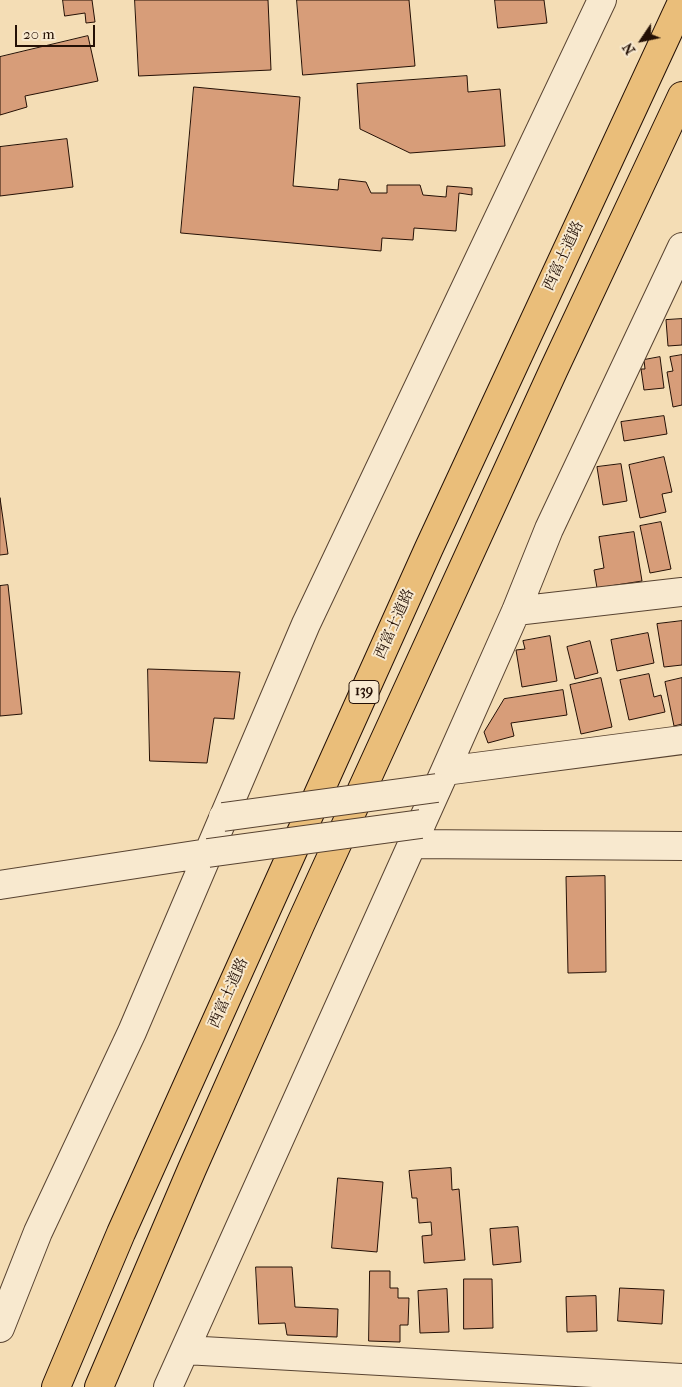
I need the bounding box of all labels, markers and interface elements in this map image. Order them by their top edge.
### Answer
scale bar [18,15,98,47]
north arrow [617,15,667,65]
text: 20 m [23,25,55,43]
text: N [619,40,639,58]
street label: 西富士道路 [540,218,588,294]
street label: 西富士道路 [372,586,418,662]
road number: 139 [349,680,379,704]
street label: 西富士道路 [206,955,252,1031]

